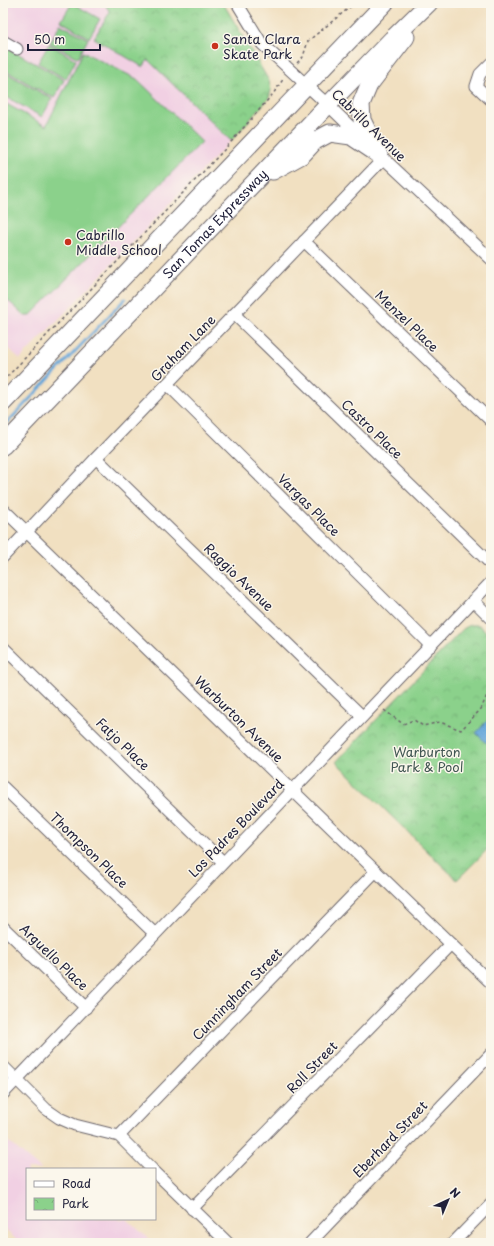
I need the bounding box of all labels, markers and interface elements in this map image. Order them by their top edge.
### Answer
scale bar [28,26,100,52]
place label: Santa Clara Skate Park [223,29,301,63]
text: 50 m [34,30,65,48]
marker: Santa Clara Skate Park [210,41,220,51]
street label: Cabrillo Avenue [328,84,411,165]
street label: San Tomas Expressway [158,164,271,282]
place label: Cabrillo Middle School [76,225,162,259]
marker: Cabrillo Middle School [63,237,73,247]
street label: Menzel Place [371,285,443,356]
street label: Graham Lane [146,310,219,385]
street label: Castro Place [337,394,407,463]
street label: Vargas Place [274,469,345,540]
street label: Raggio Avenue [200,538,278,615]
street label: Warburton Avenue [191,671,288,766]
street label: Fatjo Place [92,713,155,774]
park label: Warburton Park & Pool [391,742,463,776]
street label: Los Padres Boulevard [184,774,288,881]
street label: Thompson Place [46,807,133,892]
street label: Arguello Place [16,919,93,994]
street label: Cunningham Street [187,943,286,1044]
street label: Roll Street [282,1036,341,1097]
street label: Eberhard Street [348,1096,431,1181]
legend [26,1168,156,1220]
text: Road [62,1174,91,1192]
north arrow [428,1180,468,1220]
text: N [446,1183,465,1202]
text: Park [62,1194,89,1212]

